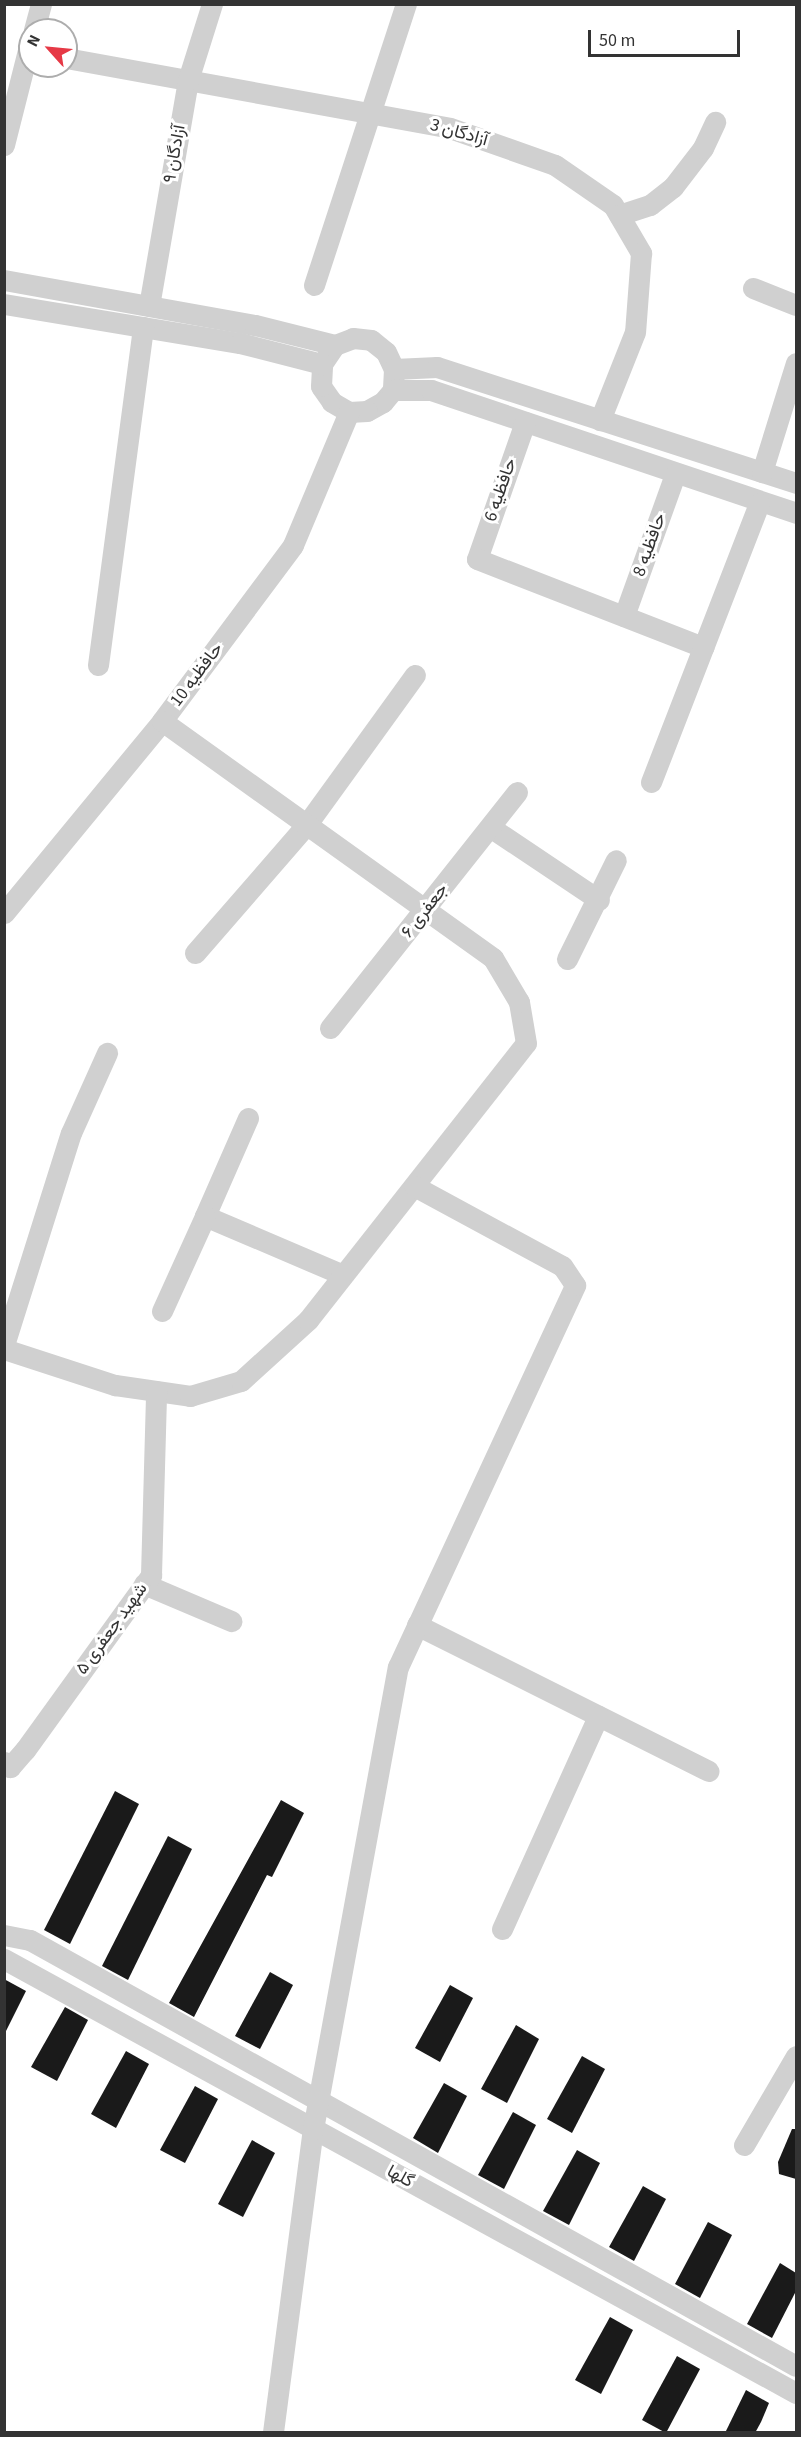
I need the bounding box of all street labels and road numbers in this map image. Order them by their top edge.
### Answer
street label: آزادگان 3 [428,114,490,152]
street label: آزادگان ۹ [159,123,191,185]
street label: حافظیه 6 [480,455,522,525]
street label: حافظیه 8 [629,511,671,579]
street label: حافظیه 10 [166,639,228,711]
street label: جعفری ۶ [397,879,453,943]
street label: شهید جعفری ۵ [72,1579,152,1679]
street label: گلها [383,2161,417,2193]

